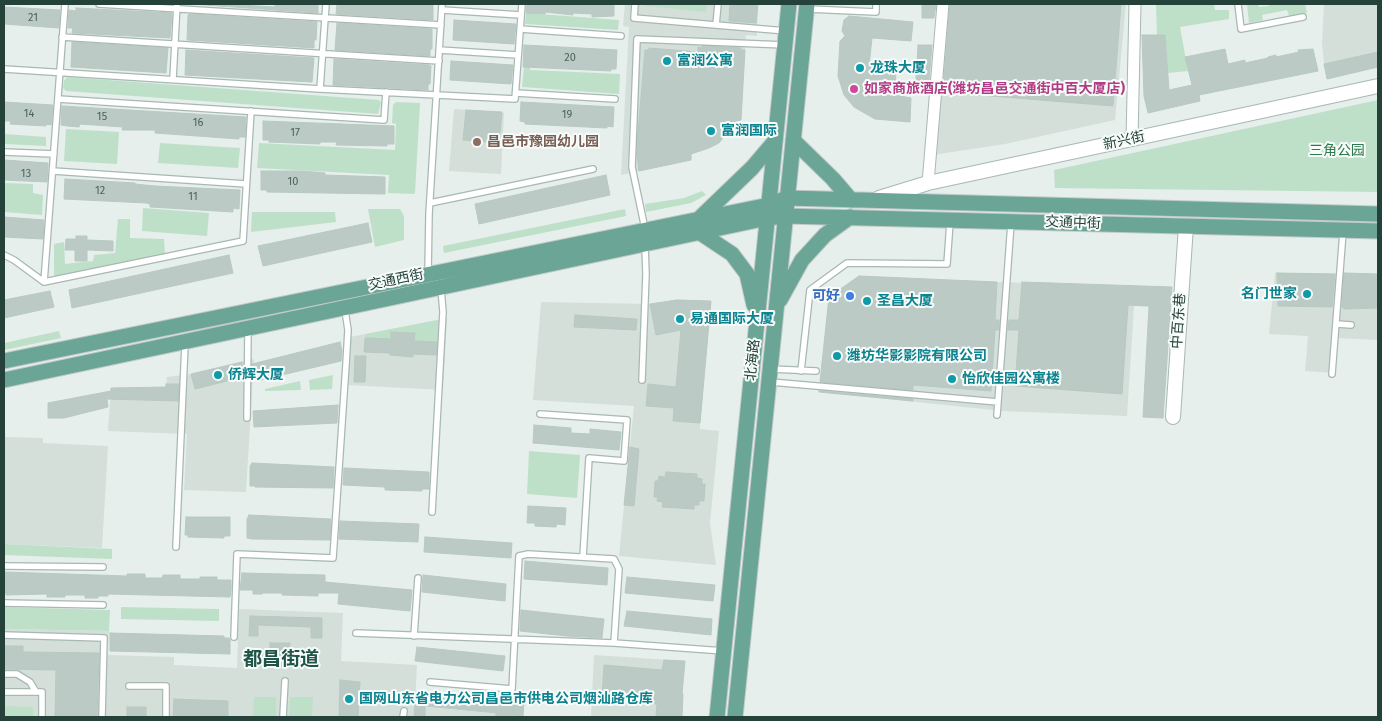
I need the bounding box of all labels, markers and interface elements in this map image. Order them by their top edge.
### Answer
house number: 21 [28,11,38,25]
house number: 20 [564,51,576,65]
place label: 富润公寓 [677,53,733,69]
marker: 富润公寓 [661,55,673,67]
place label: 龙珠大厦 [870,60,926,76]
marker: 龙珠大厦 [854,62,866,74]
place label: 如家商旅酒店(潍坊昌邑交通街中百大厦店) [864,81,1125,97]
marker: 如家商旅酒店(潍坊昌邑交通街中百大厦店) [848,83,860,95]
house number: 14 [24,107,34,121]
house number: 19 [562,108,572,122]
house number: 15 [97,110,107,124]
house number: 16 [193,116,203,130]
place label: 富润国际 [721,123,777,139]
marker: 富润国际 [705,125,717,137]
house number: 17 [290,126,300,140]
street label: 新兴街 [1102,128,1146,154]
place label: 昌邑市豫园幼儿园 [487,134,599,150]
marker: 昌邑市豫园幼儿园 [471,136,483,148]
park label: 三角公园 [1309,143,1365,159]
house number: 13 [21,167,31,181]
house number: 10 [288,175,298,189]
house number: 12 [95,184,105,198]
house number: 11 [188,190,198,204]
street label: 交通中街 [1045,214,1101,232]
street label: 交通西街 [367,266,425,294]
place label: 名门世家 [1241,286,1297,302]
place label: 可好 [812,288,840,304]
marker: 名门世家 [1301,288,1313,300]
marker: 可好 [844,290,856,302]
street label: 中百东巷 [1169,292,1189,350]
place label: 圣昌大厦 [877,293,933,309]
marker: 圣昌大厦 [861,295,873,307]
place label: 易通国际大厦 [690,311,774,327]
marker: 易通国际大厦 [674,313,686,325]
street label: 北海路 [742,338,764,382]
place label: 潍坊华影影院有限公司 [847,348,987,364]
marker: 潍坊华影影院有限公司 [831,350,843,362]
place label: 侨辉大厦 [228,367,284,383]
marker: 侨辉大厦 [212,369,224,381]
place label: 怡欣佳园公寓楼 [962,371,1060,387]
marker: 怡欣佳园公寓楼 [946,373,958,385]
district label: 都昌街道 [243,649,319,671]
place label: 国网山东省电力公司昌邑市供电公司烟汕路仓库 [359,691,653,707]
marker: 国网山东省电力公司昌邑市供电公司烟汕路仓库 [343,693,355,705]

